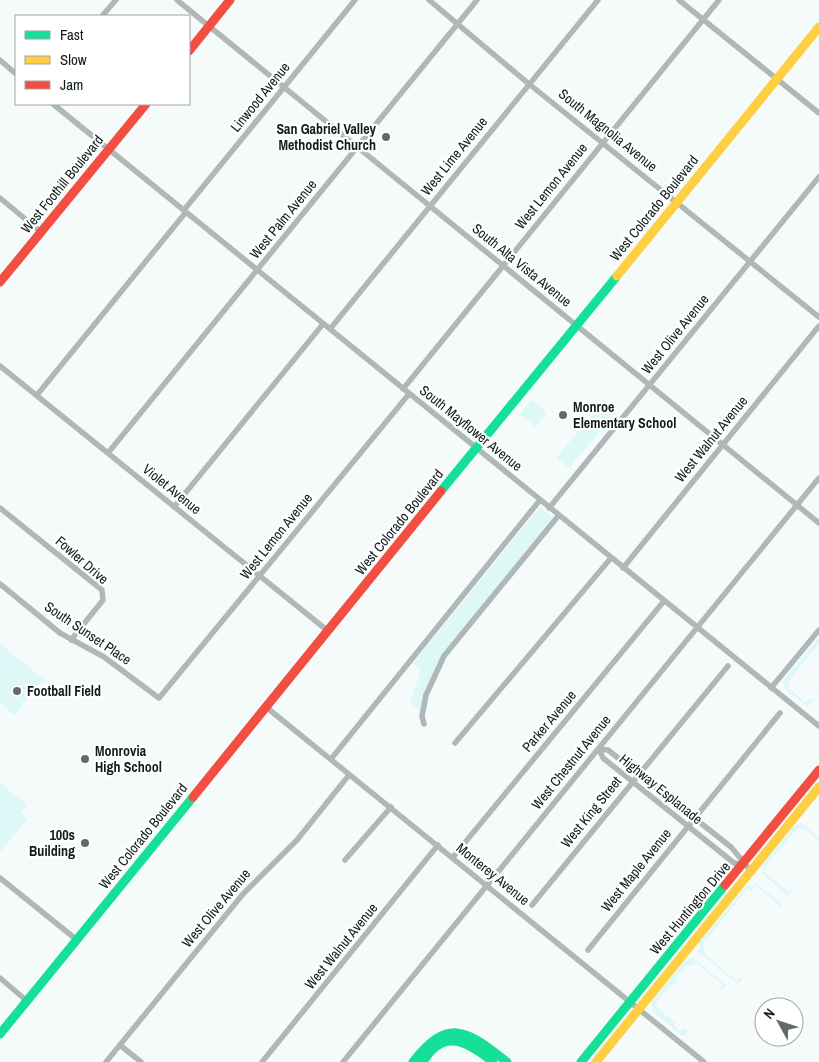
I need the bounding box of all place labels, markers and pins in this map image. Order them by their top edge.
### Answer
place label: San Gabriel Valley Methodist Church [276,120,377,154]
marker: San Gabriel Valley Methodist Church [380,131,392,143]
place label: Monroe Elementary School [573,398,676,432]
marker: Monroe Elementary School [557,409,569,421]
place label: Football Field [27,682,101,700]
marker: Football Field [11,685,23,697]
place label: Monrovia High School [95,742,162,776]
marker: Monrovia High School [79,753,91,765]
place label: 100s Building [29,826,75,860]
marker: 100s Building [79,837,91,849]

